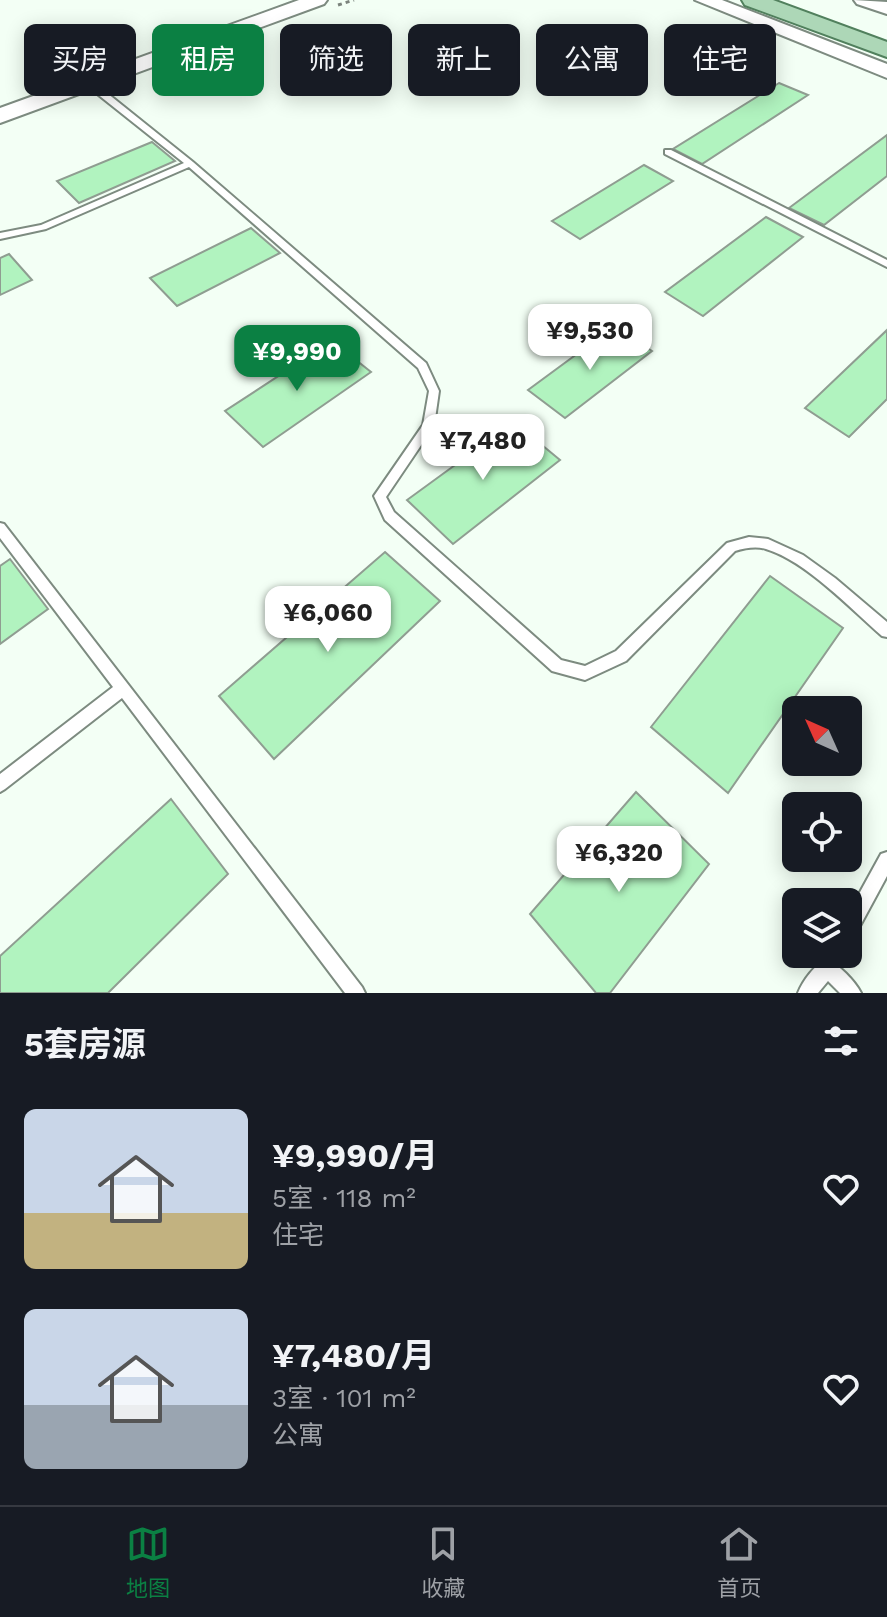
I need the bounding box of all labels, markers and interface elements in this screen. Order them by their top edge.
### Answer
chip: 买房 [24,24,136,96]
chip: 租房 [152,24,264,96]
chip: 筛选 [280,24,392,96]
chip: 新上 [408,24,520,96]
chip: 公寓 [536,24,648,96]
chip: 住宅 [664,24,776,96]
pin: ¥9,530 [525,304,655,372]
text: ¥9,530 [546,315,634,345]
pin: ¥9,990 [232,325,362,393]
text: ¥9,990 [252,336,342,366]
pin: ¥7,480 [418,414,548,482]
text: ¥7,480 [439,425,527,455]
pin: ¥6,060 [263,586,393,654]
text: ¥6,060 [283,597,373,627]
north arrow [782,696,862,776]
map controls [782,696,862,968]
button: locate [782,792,862,872]
pin: ¥6,320 [554,826,684,894]
text: ¥6,320 [575,837,663,867]
button: layers [782,888,862,968]
icon: filters [819,1019,863,1063]
text: 5套房源 [24,1024,146,1064]
text: ¥9,990/月 [272,1135,438,1175]
icon: home [88,1141,184,1237]
icon: heart [819,1167,863,1211]
text: 5室 · 118 m² [272,1183,416,1213]
text: 住宅 [272,1220,324,1250]
text: ¥7,480/月 [272,1335,435,1375]
icon: home [88,1341,184,1437]
icon: heart [819,1367,863,1411]
text: 3室 · 101 m² [272,1383,416,1413]
text: 公寓 [272,1420,324,1450]
tab: 地图 [126,1522,170,1602]
tab: 收藏 [421,1522,465,1602]
tab: 首页 [717,1522,761,1602]

